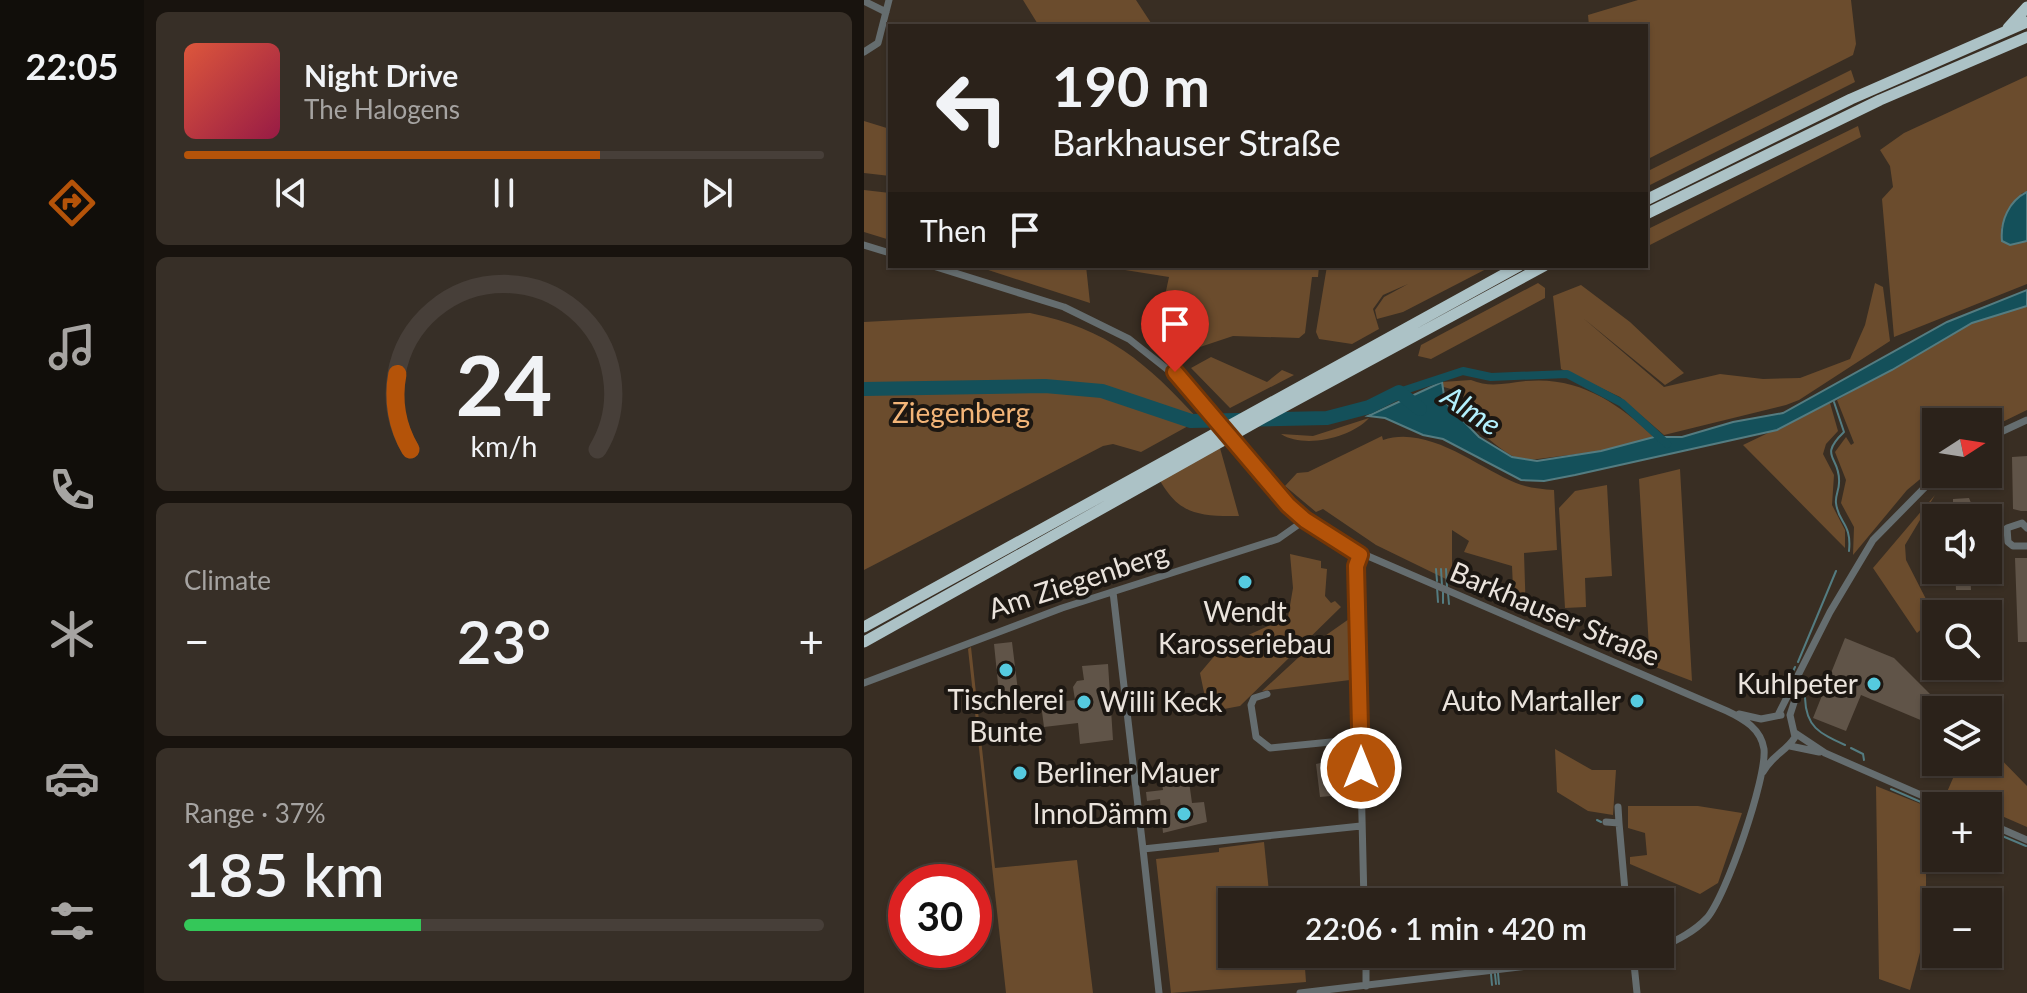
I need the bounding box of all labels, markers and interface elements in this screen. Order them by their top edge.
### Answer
text: 22:05 [26,44,118,88]
text: 190 m [1052,52,1210,119]
icon: left [920,56,1024,160]
text: Night Drive [304,57,458,93]
text: The Halogens [304,93,460,125]
text: Barkhauser Straße [1052,120,1341,164]
icon: previous [269,171,313,215]
icon: pause [482,171,526,215]
icon: next [695,171,739,215]
icon: directions [44,175,100,231]
icon: arrive [1003,208,1047,252]
text: Then [920,212,987,248]
pin [1141,290,1209,372]
icon: arrive [1153,302,1197,346]
icon: music [44,319,100,375]
text: 24 [456,333,552,433]
water label: Alme [1435,376,1509,442]
park label: Ziegenberg [892,395,1030,429]
north arrow [1922,408,2002,488]
map controls [1922,408,2002,968]
text: km/h [471,429,537,463]
icon: phone [44,462,100,518]
button: sound [1922,504,2002,584]
street label: Am Ziegenberg [983,535,1172,625]
street label: Barkhauser Straße [1445,554,1665,673]
text: Climate [184,564,271,596]
marker: Wendt Karosseriebau [1236,573,1254,591]
place label: Wendt Karosseriebau [1158,594,1332,660]
button: search [1922,600,2002,680]
text: 23° [457,605,551,677]
icon: climate [44,606,100,662]
text: − [184,615,210,667]
text: + [798,615,824,667]
marker: Tischlerei Bunte [997,661,1015,679]
place label: Kuhlpeter [1737,666,1858,700]
marker: Kuhlpeter [1865,675,1883,693]
place label: Tischlerei Bunte [948,682,1064,748]
place label: Auto Martaller [1442,683,1621,717]
place label: Willi Keck [1100,684,1223,718]
marker: Auto Martaller [1628,692,1646,710]
marker: Willi Keck [1075,693,1093,711]
button: layers [1922,696,2002,776]
position arrow [1319,726,1403,810]
icon: car [44,750,100,806]
place label: Berliner Mauer [1036,755,1219,789]
marker: Berliner Mauer [1011,764,1029,782]
button: + [1922,792,2002,872]
place label: InnoDämm [1033,796,1168,830]
text: Range · 37% [184,797,326,829]
marker: InnoDämm [1175,805,1193,823]
text: 185 km [184,838,385,910]
speed limit sign: 30 [888,864,992,968]
button: − [1922,888,2002,968]
icon: filters [44,893,100,949]
text: 22:06 · 1 min · 420 m [1305,910,1587,946]

